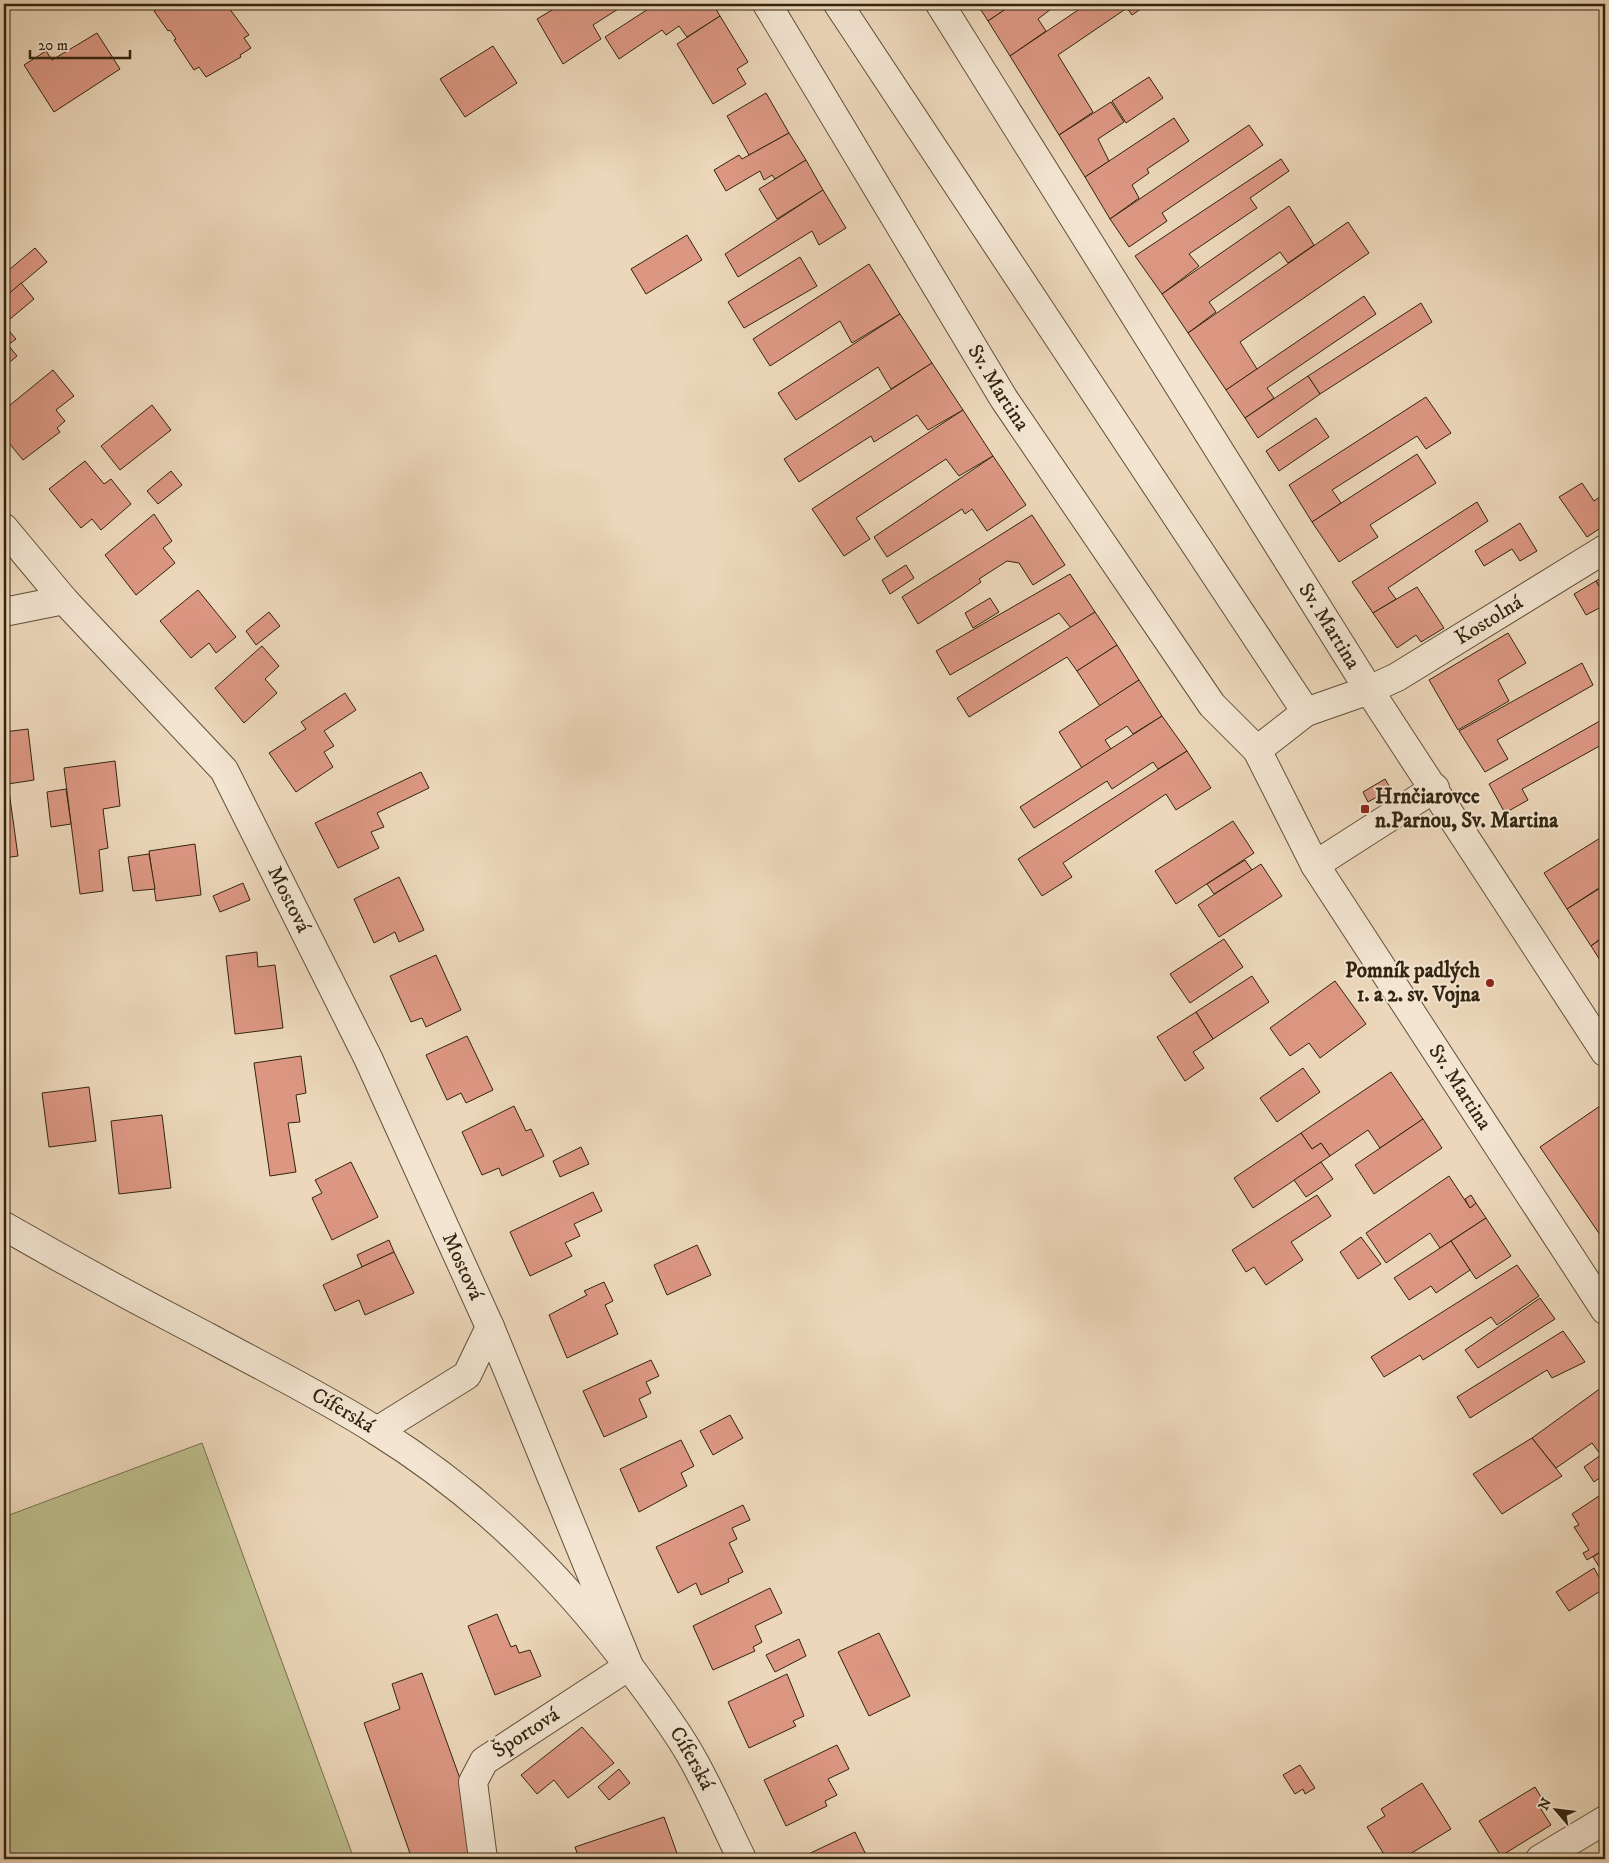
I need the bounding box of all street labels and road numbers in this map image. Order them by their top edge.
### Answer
street label: Sv. Martina [961,340,1035,436]
street label: Sv. Martina [1292,578,1366,674]
street label: Kostolná [1450,590,1528,651]
street label: Mostová [261,862,316,937]
street label: Sv. Martina [1422,1040,1497,1135]
street label: Mostová [436,1229,489,1304]
street label: Cíferská [307,1382,379,1439]
street label: Športová [487,1700,564,1764]
street label: Cíferská [663,1722,720,1794]

